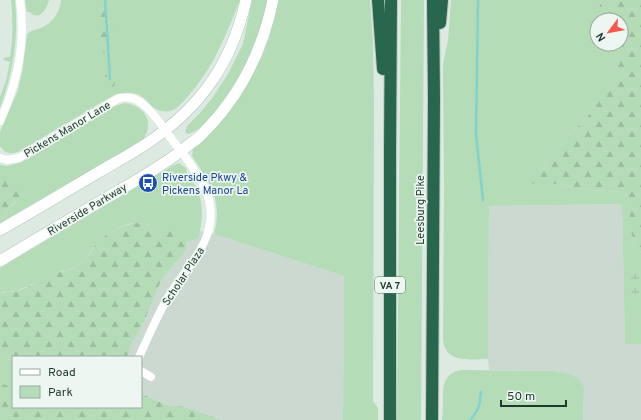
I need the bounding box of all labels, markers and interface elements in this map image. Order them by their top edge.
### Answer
north arrow [589,12,629,52]
text: N [593,30,609,44]
street label: Pickens Manor Lane [22,98,114,161]
place label: Riverside Pkwy & Pickens Manor La [162,171,249,198]
bus stop icon: Riverside Pkwy & Pickens Manor La [137,172,159,194]
street label: Leesburg Pike [414,175,428,245]
street label: Riverside Parkway [45,180,130,239]
street label: Scholar Plaza [160,244,208,308]
road number: VA 7 [375,277,405,293]
legend [12,356,142,408]
text: Road [48,365,76,381]
scale bar [501,382,566,408]
text: Park [48,385,73,401]
text: 50 m [507,389,535,405]

